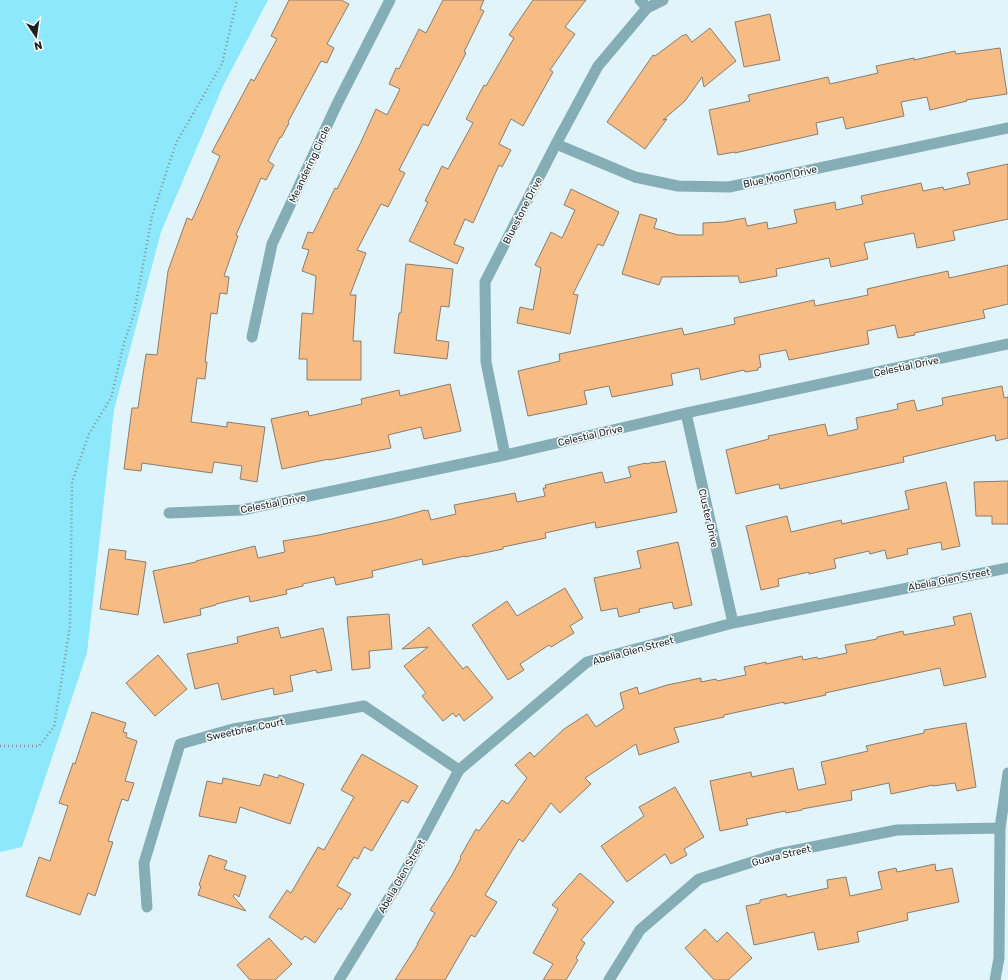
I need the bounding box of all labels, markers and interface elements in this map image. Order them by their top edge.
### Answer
north arrow [16,16,56,56]
text: N [33,38,43,52]
street label: Meandering Circle [287,124,333,205]
street label: Blue Moon Drive [742,163,819,191]
street label: Bluestone Drive [501,175,545,246]
street label: Celestial Drive [873,354,940,380]
street label: Celestial Drive [557,423,624,449]
street label: Cluster Drive [695,488,721,549]
street label: Celestial Drive [240,492,307,516]
street label: Abelia Glen Street [907,566,991,594]
street label: Abelia Glen Street [591,634,675,668]
street label: Sweetbrier Court [205,716,285,744]
street label: Abelia Glen Street [376,837,428,916]
street label: Guava Street [750,843,812,869]

